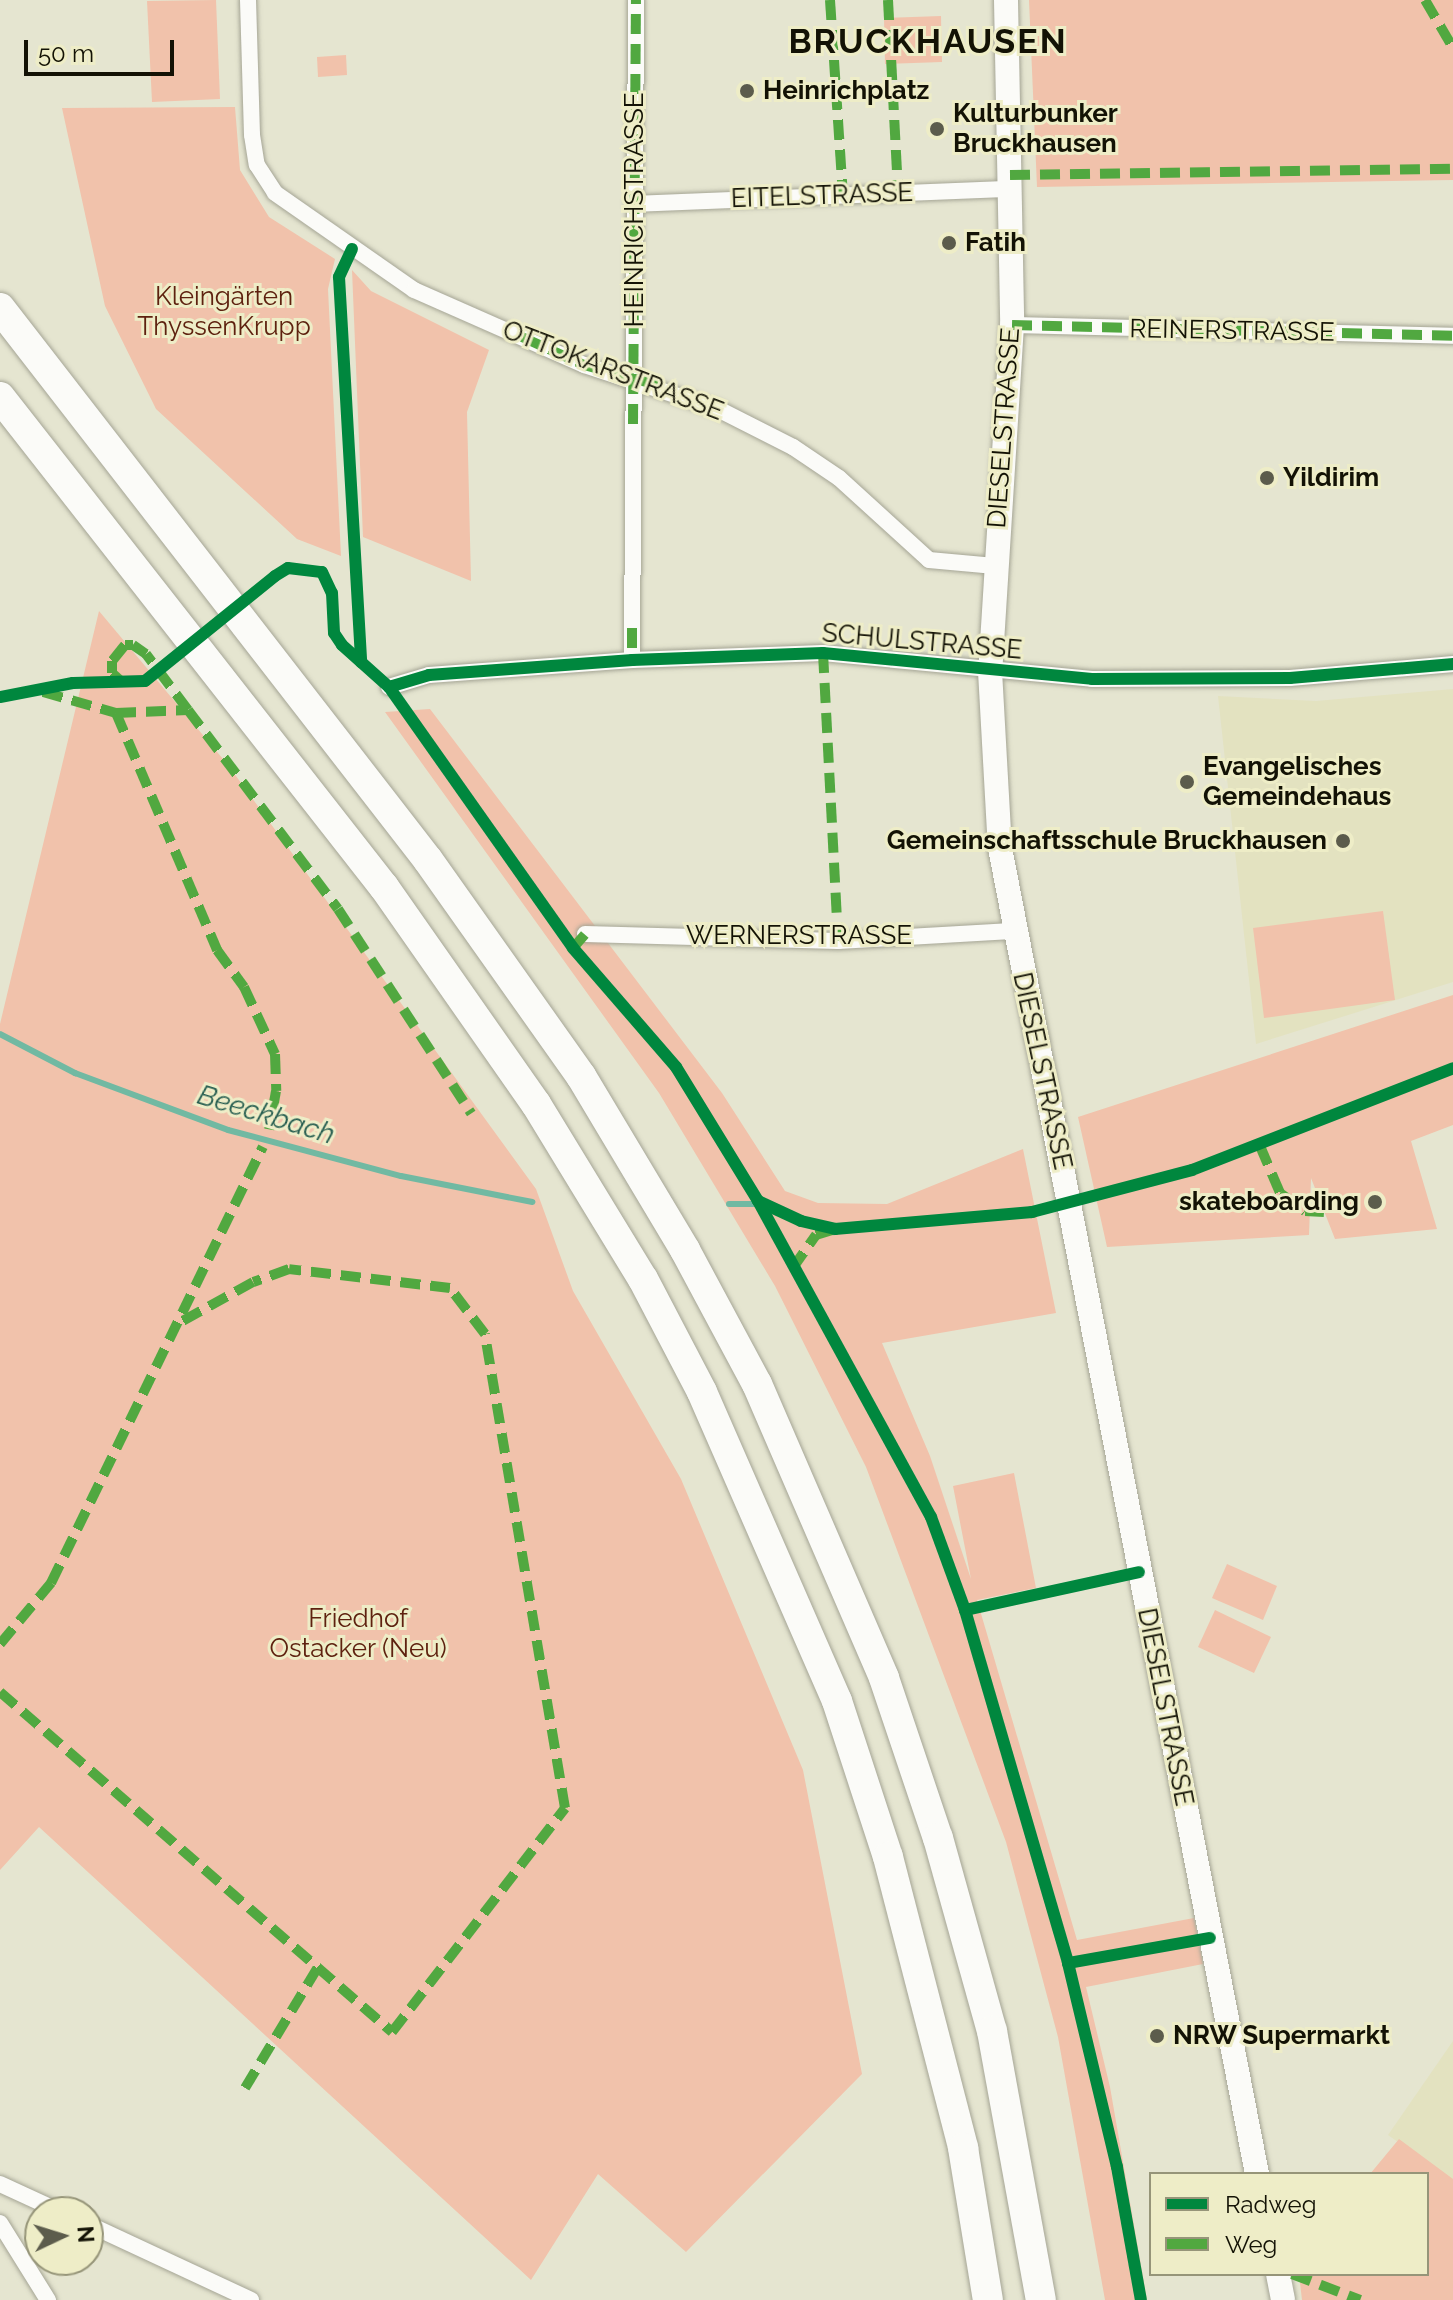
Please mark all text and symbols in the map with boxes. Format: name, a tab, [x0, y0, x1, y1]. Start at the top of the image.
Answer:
district label: BRUCKHAUSEN	[788, 22, 1068, 62]
scale bar	[28, 24, 178, 74]
text: 50 m	[38, 39, 94, 68]
place label: Heinrichplatz	[763, 75, 929, 107]
marker: Heinrichplatz	[738, 82, 756, 100]
street label: HEINRICHSTRASSE	[619, 92, 651, 328]
place label: Kulturbunker Bruckhausen	[953, 98, 1118, 160]
marker: Kulturbunker Bruckhausen	[928, 120, 946, 138]
street label: EITELSTRASSE	[730, 177, 914, 215]
place label: Fatih	[965, 227, 1026, 259]
marker: Fatih	[940, 234, 958, 252]
park label: Kleingärten ThyssenKrupp	[137, 281, 311, 342]
street label: REINERSTRASSE	[1129, 314, 1335, 348]
street label: OTTOKARSTRASSE	[498, 315, 728, 427]
street label: DIESELSTRASSE	[981, 327, 1027, 529]
place label: Yildirim	[1283, 462, 1379, 494]
marker: Yildirim	[1258, 469, 1276, 487]
street label: SCHULSTRASSE	[821, 618, 1023, 666]
place label: Evangelisches Gemeindehaus	[1203, 751, 1391, 812]
marker: Evangelisches Gemeindehaus	[1178, 773, 1196, 791]
place label: Gemeinschaftsschule Bruckhausen	[887, 825, 1327, 857]
marker: Gemeinschaftsschule Bruckhausen	[1334, 832, 1352, 850]
street label: WERNERSTRASSE	[686, 920, 912, 952]
street label: DIESELSTRASSE	[1006, 970, 1078, 1172]
water label: Beeckbach	[194, 1078, 338, 1152]
place label: skateboarding	[1179, 1186, 1359, 1218]
marker: skateboarding	[1366, 1193, 1384, 1211]
park label: Friedhof Ostacker (Neu)	[269, 1603, 447, 1664]
street label: DIESELSTRASSE	[1131, 1605, 1199, 1809]
place label: NRW Supermarkt	[1173, 2020, 1391, 2052]
marker: NRW Supermarkt	[1148, 2027, 1166, 2045]
legend	[1149, 2172, 1429, 2276]
text: Radweg	[1225, 2190, 1317, 2219]
north arrow	[24, 2196, 104, 2276]
text: N	[72, 2225, 100, 2244]
text: Weg	[1225, 2230, 1277, 2259]

